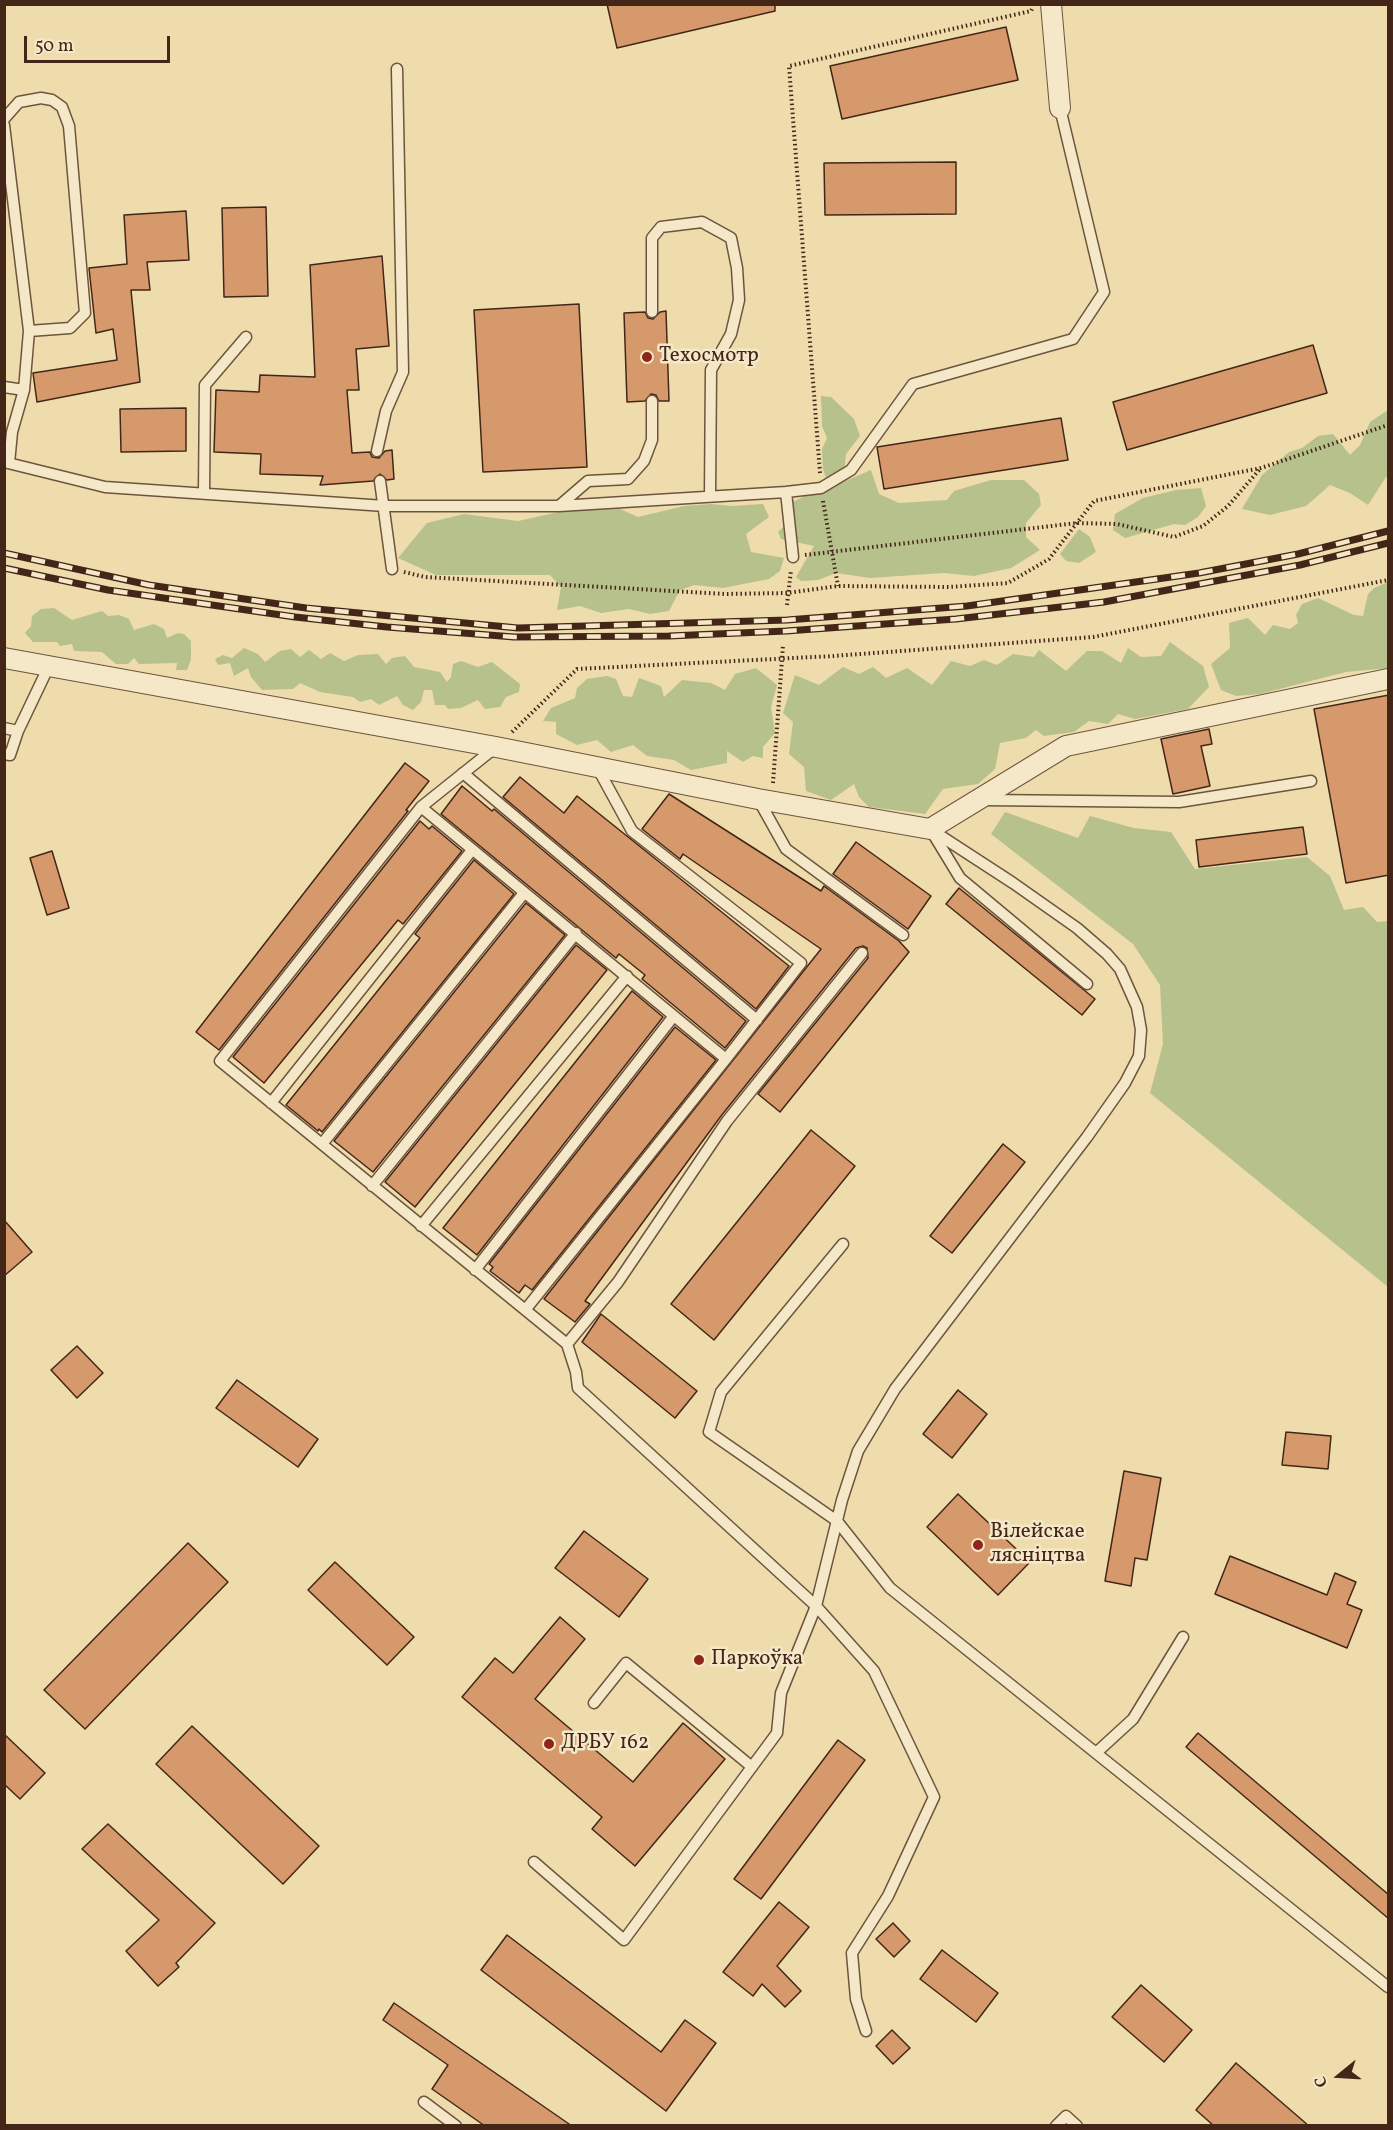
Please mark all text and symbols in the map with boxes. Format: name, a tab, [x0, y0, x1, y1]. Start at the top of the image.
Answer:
scale bar	[27, 24, 172, 62]
text: 50 m	[35, 34, 74, 59]
place label: Техосмотр	[659, 344, 759, 370]
marker: Техосмотр	[640, 350, 654, 364]
place label: Вілейскае лясніцтва	[990, 1520, 1085, 1570]
marker: Вілейскае лясніцтва	[971, 1538, 985, 1552]
place label: Паркоўка	[711, 1647, 803, 1673]
marker: Паркоўка	[692, 1653, 706, 1667]
place label: ДРБУ 162	[561, 1731, 649, 1757]
marker: ДРБУ 162	[542, 1737, 556, 1751]
north arrow	[1309, 2046, 1369, 2106]
text: С	[1310, 2073, 1334, 2090]

